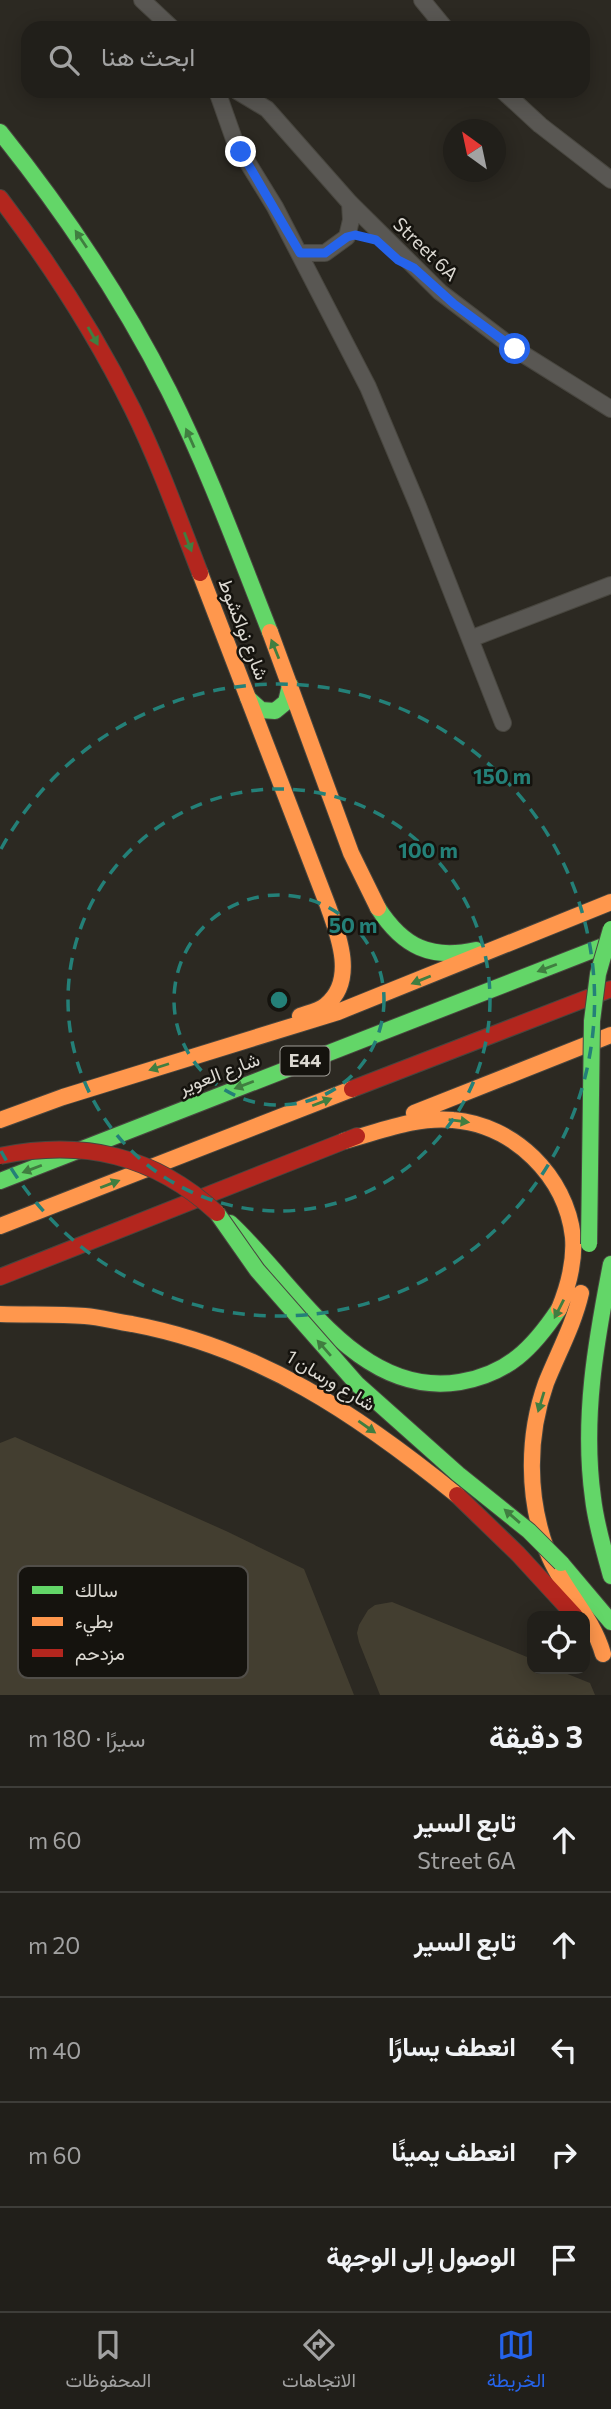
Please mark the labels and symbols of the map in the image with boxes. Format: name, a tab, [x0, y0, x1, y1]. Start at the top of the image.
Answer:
north arrow	[443, 119, 506, 182]
route end	[225, 136, 256, 167]
street label: Street 6A	[389, 212, 464, 285]
one-way arrow	[74, 229, 87, 248]
one-way arrow	[87, 326, 99, 345]
route start	[499, 333, 530, 364]
one-way arrow	[184, 428, 196, 448]
one-way arrow	[183, 531, 194, 552]
street label: شارع نواكشوط	[213, 575, 274, 684]
one-way arrow	[270, 638, 281, 659]
text: 150 m	[473, 763, 531, 788]
text: 100 m	[398, 837, 458, 862]
text: 50 m	[329, 912, 377, 937]
one-way arrow	[537, 962, 558, 973]
one-way arrow	[411, 974, 432, 985]
centre of rings	[267, 988, 291, 1012]
road number: E44	[280, 1046, 330, 1076]
street label: شارع العوير	[174, 1047, 263, 1101]
one-way arrow	[148, 1062, 169, 1072]
one-way arrow	[233, 1080, 254, 1091]
one-way arrow	[311, 1096, 332, 1107]
one-way arrow	[448, 1116, 470, 1127]
one-way arrow	[22, 1163, 43, 1174]
one-way arrow	[99, 1179, 120, 1190]
one-way arrow	[553, 1300, 565, 1320]
one-way arrow	[317, 1340, 332, 1357]
street label: شارع ورسان 1	[281, 1344, 380, 1417]
one-way arrow	[535, 1392, 545, 1413]
one-way arrow	[358, 1419, 376, 1433]
one-way arrow	[503, 1508, 521, 1524]
legend	[18, 1566, 248, 1678]
text: سالك	[75, 1578, 118, 1601]
text: بطيء	[75, 1609, 113, 1637]
text: مزدحم	[75, 1641, 125, 1666]

